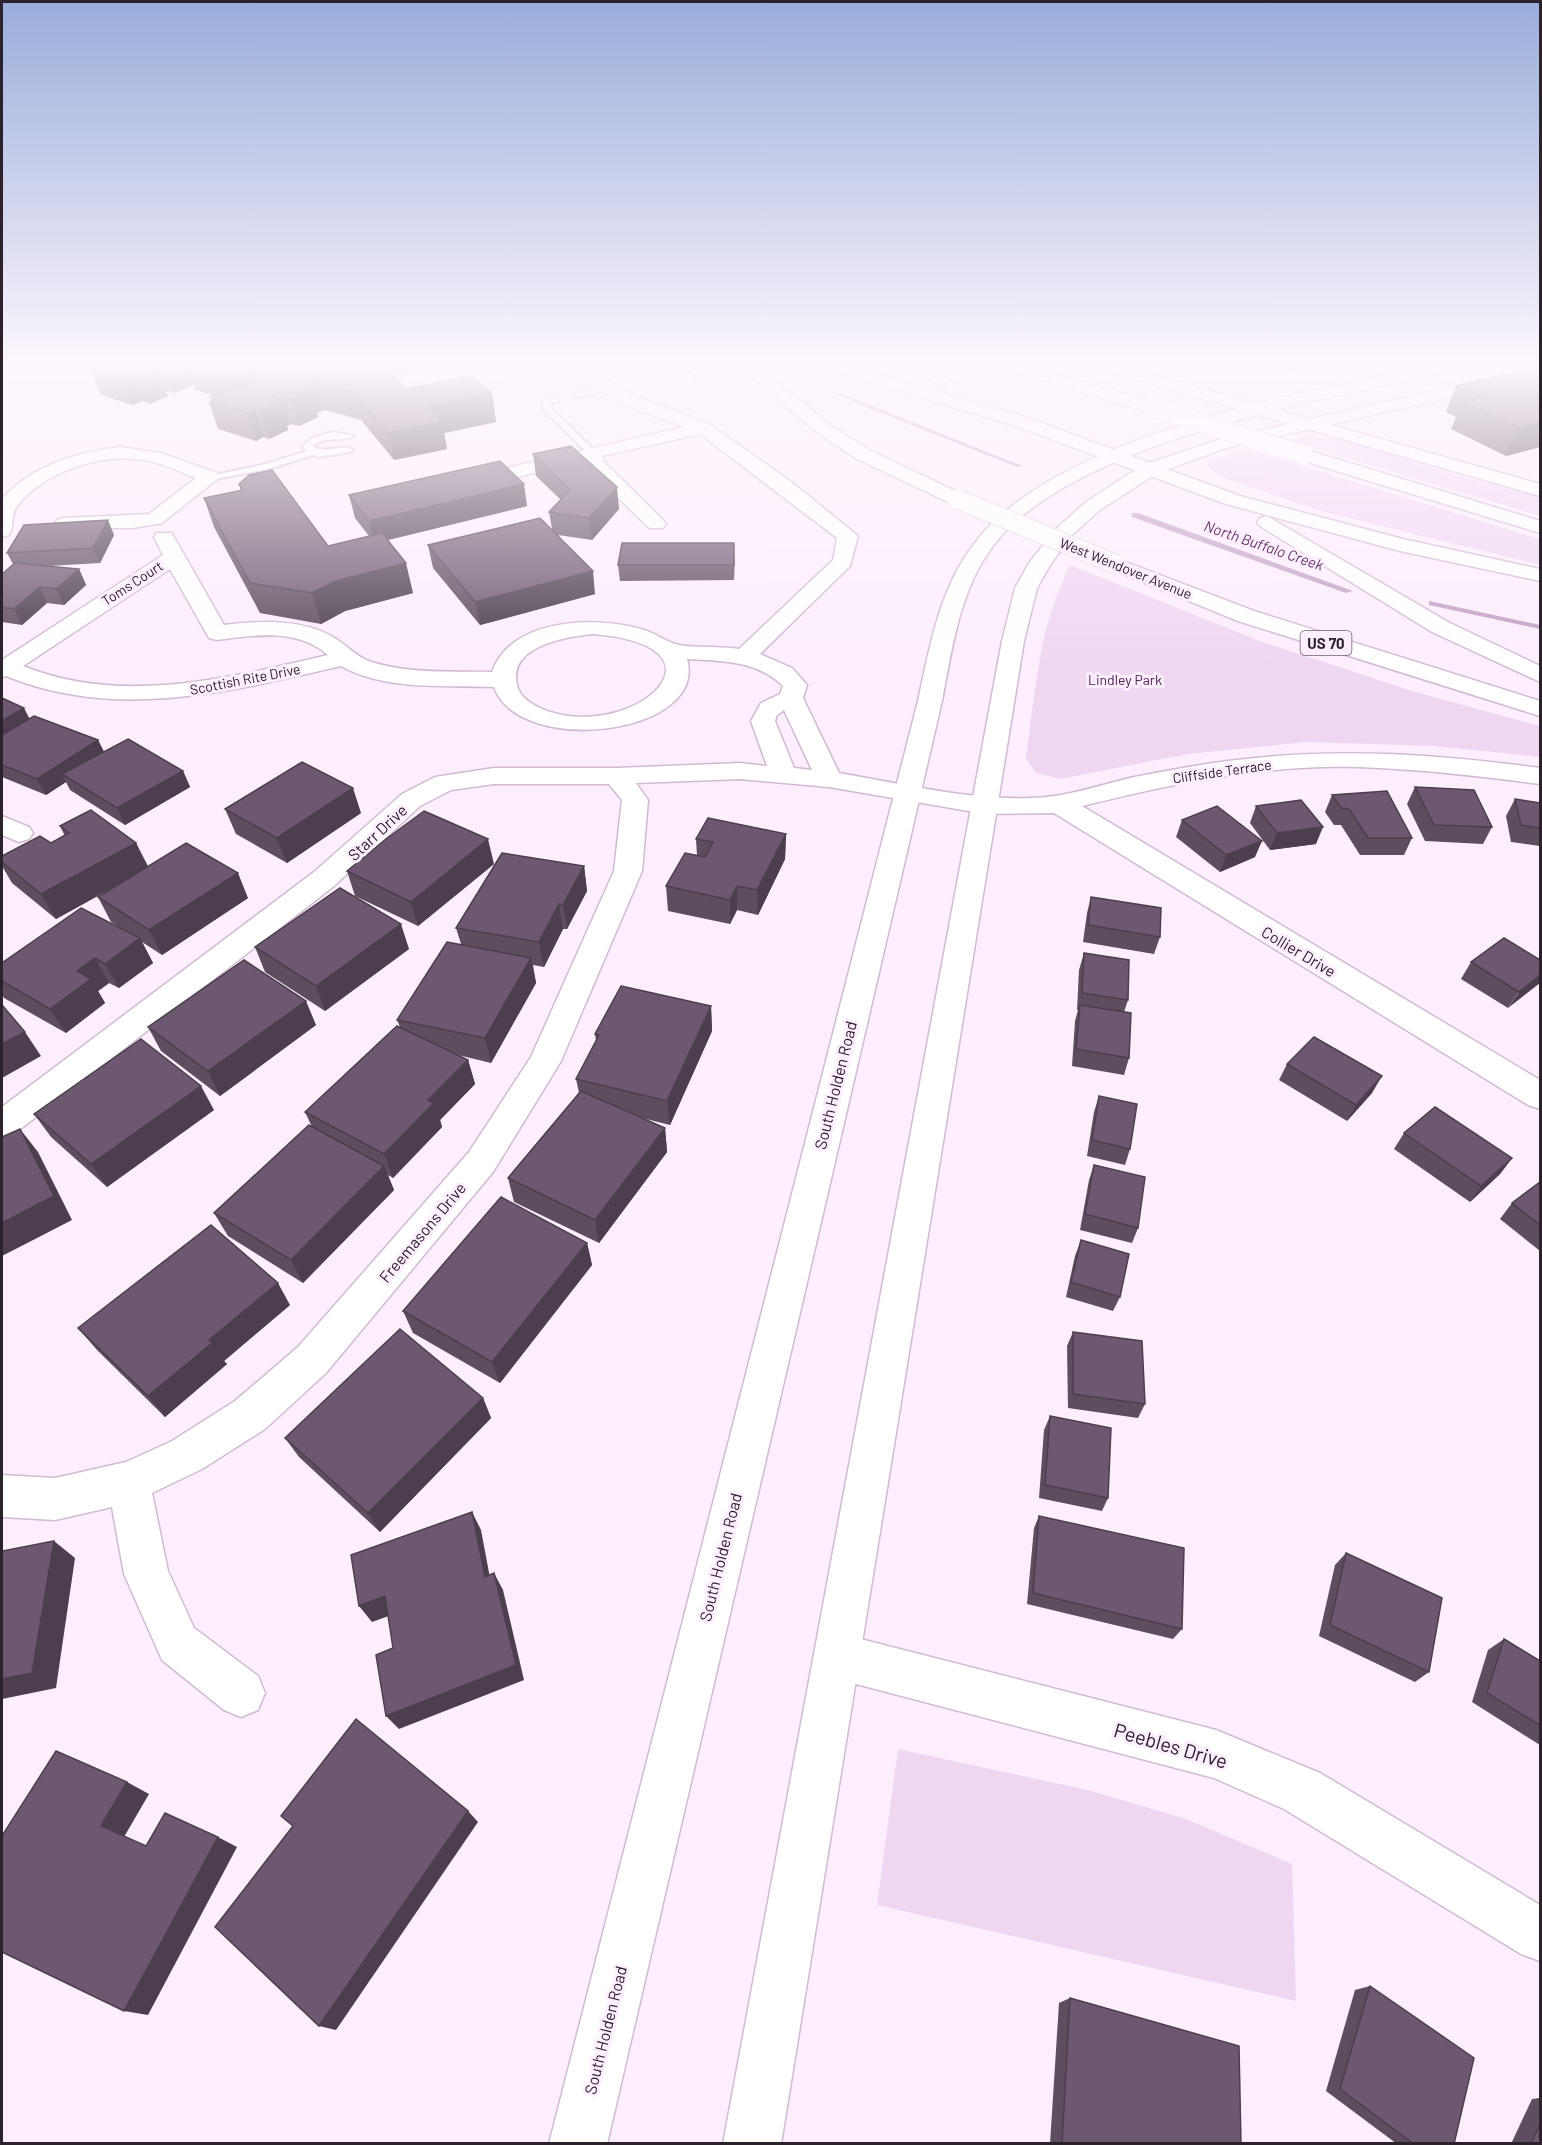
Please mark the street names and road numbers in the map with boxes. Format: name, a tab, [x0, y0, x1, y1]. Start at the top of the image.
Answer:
street label: West Wendover Avenue	[1057, 534, 1195, 602]
street label: Toms Court	[98, 557, 166, 609]
road number: US 70	[1300, 631, 1352, 655]
street label: Scottish Rite Drive	[188, 660, 302, 698]
street label: Cliffside Terrace	[1171, 756, 1273, 786]
street label: Starr Drive	[344, 800, 410, 864]
street label: Collier Drive	[1259, 921, 1339, 981]
street label: South Holden Road	[810, 1019, 860, 1151]
street label: Freemasons Drive	[375, 1178, 469, 1286]
street label: South Holden Road	[695, 1491, 745, 1623]
street label: Peebles Drive	[1111, 1717, 1231, 1773]
street label: South Holden Road	[580, 1964, 630, 2096]

